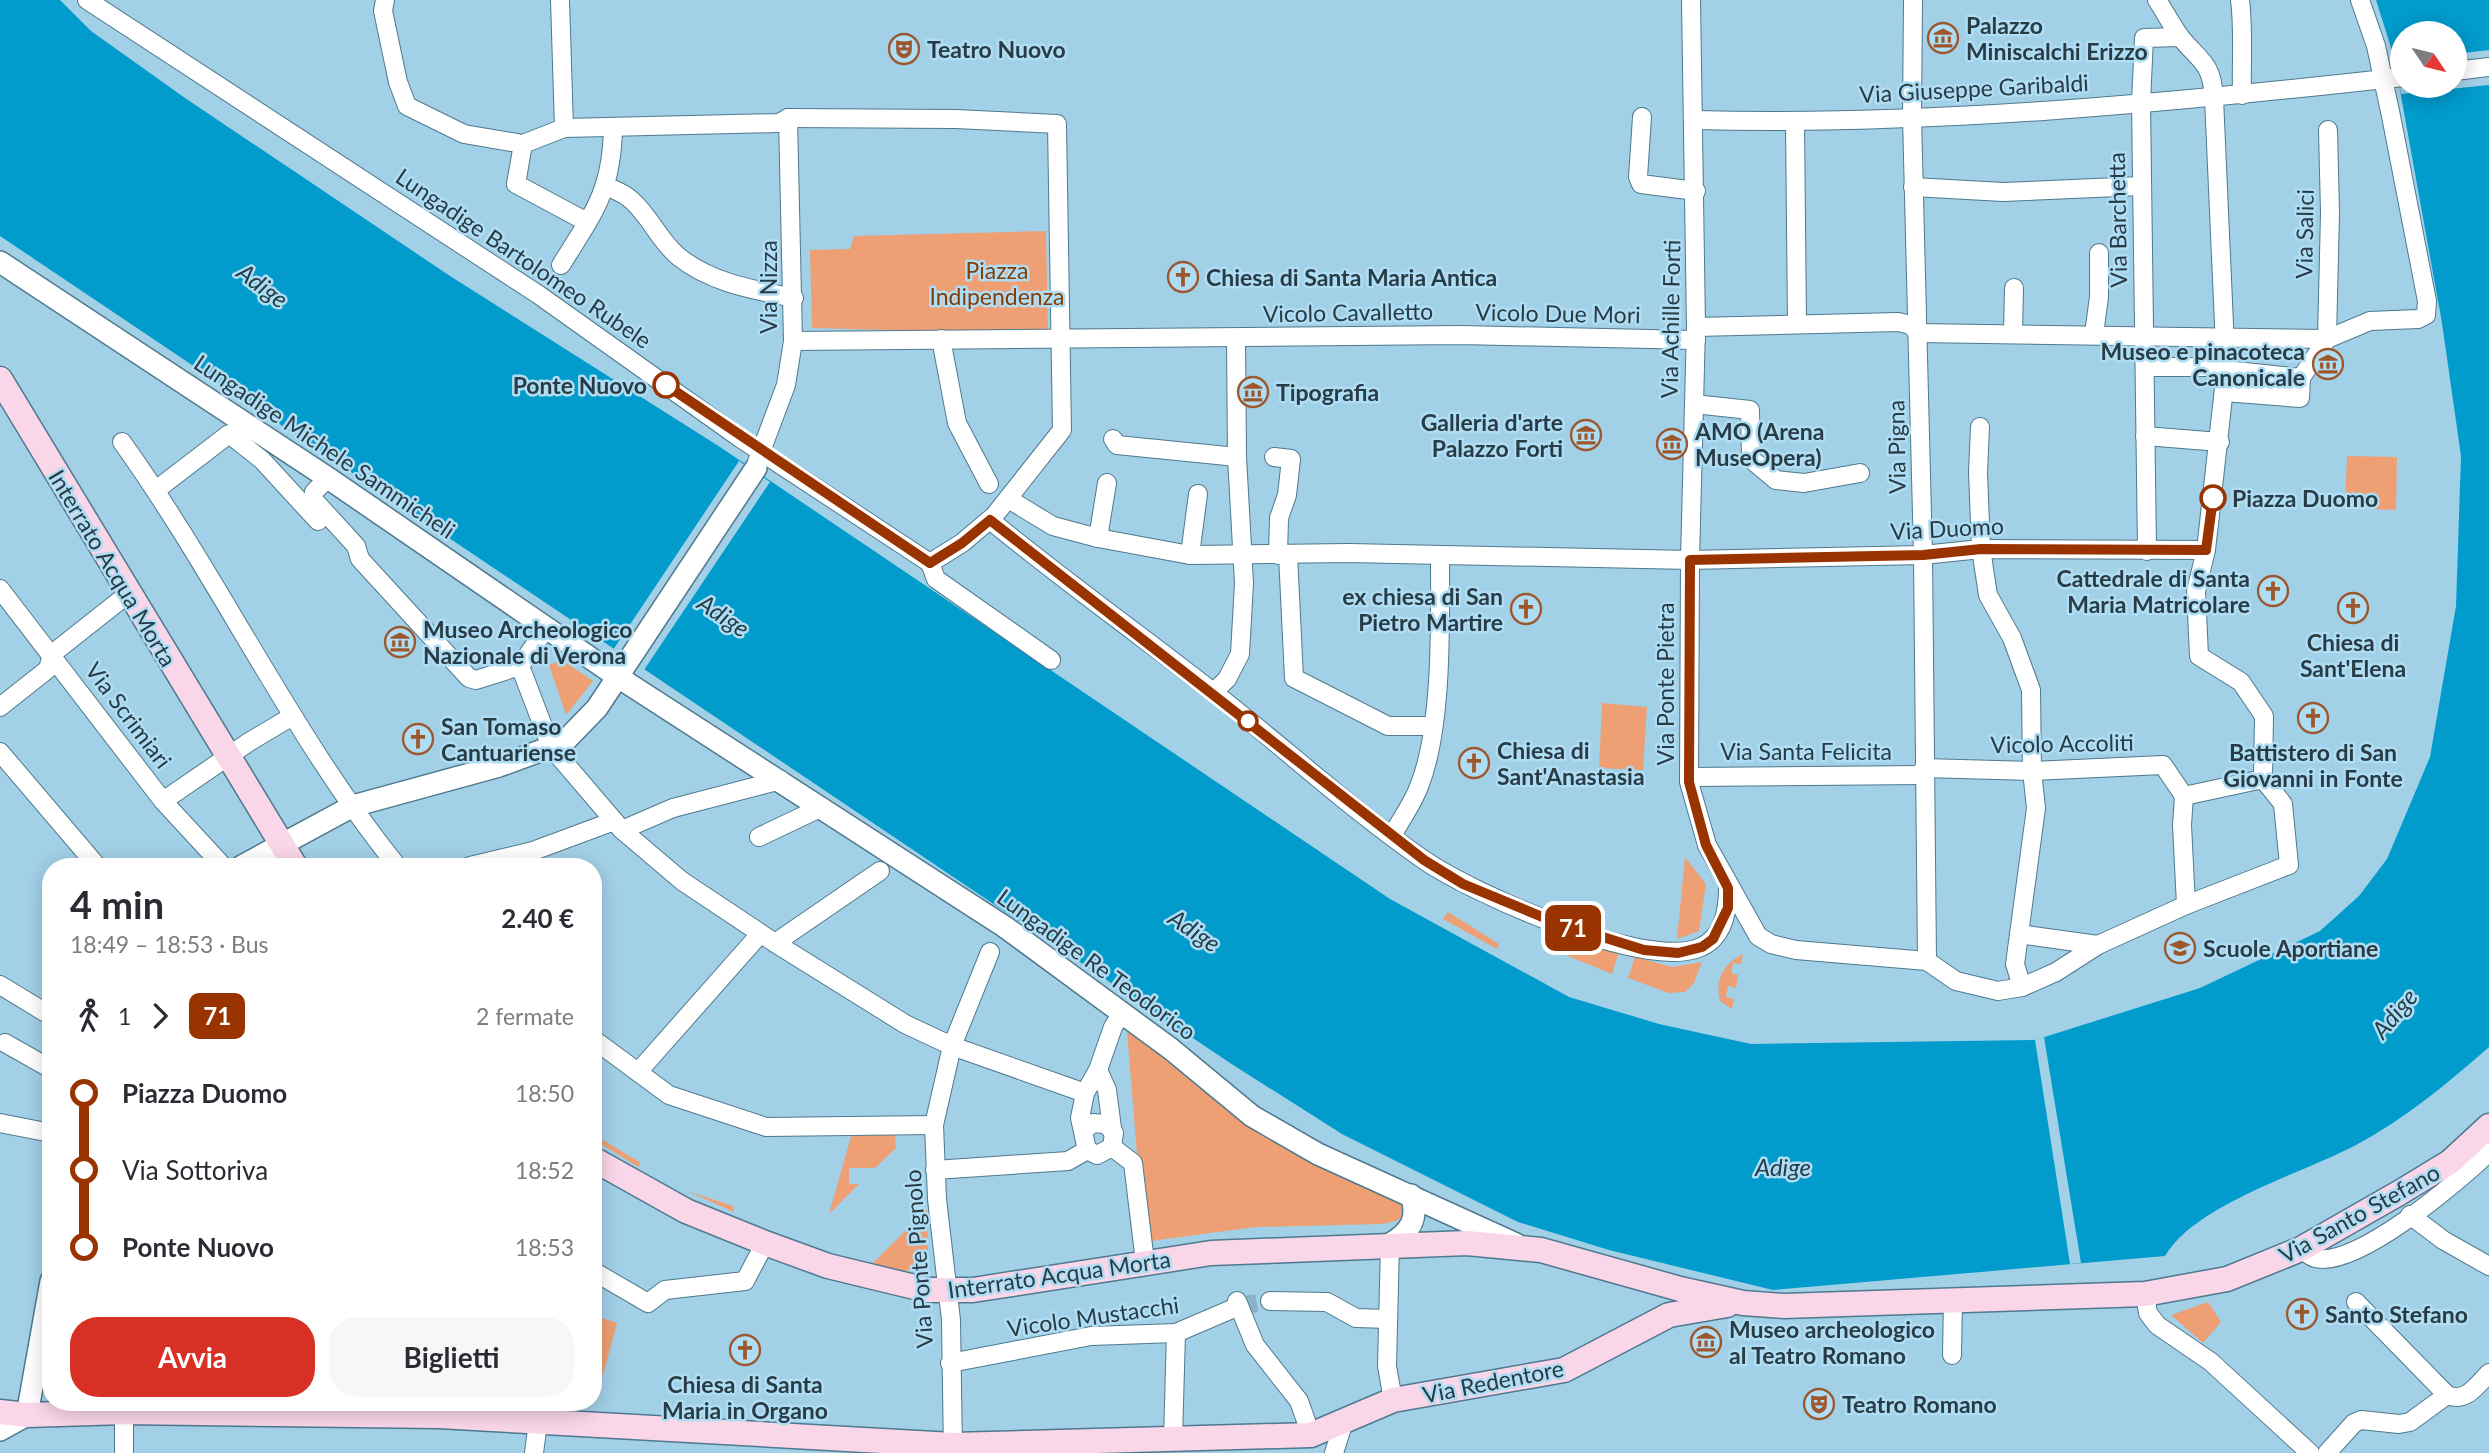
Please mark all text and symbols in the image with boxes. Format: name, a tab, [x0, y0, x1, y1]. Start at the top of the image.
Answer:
place label: Palazzo Miniscalchi Erizzo	[1966, 11, 2148, 65]
museum icon: Palazzo Miniscalchi Erizzo	[1926, 21, 1960, 55]
north arrow	[2390, 21, 2468, 98]
map controls	[2390, 21, 2467, 98]
theatre icon: Teatro Nuovo	[887, 32, 921, 66]
place label: Teatro Nuovo	[927, 35, 1066, 63]
street label: Via Giuseppe Garibaldi	[1859, 68, 2089, 108]
street label: Via Barchetta	[2102, 152, 2132, 288]
street label: Lungadige Bartolomeo Rubele	[391, 162, 657, 354]
street label: Via Salici	[2289, 189, 2319, 279]
street label: Via Achille Forti	[1655, 239, 1685, 399]
street label: Via Nizza	[754, 240, 782, 334]
water label: Adige	[231, 256, 294, 313]
park label: Piazza Indipendenza	[929, 256, 1065, 310]
church icon: Chiesa di Santa Maria Antica	[1166, 260, 1200, 294]
place label: Chiesa di Santa Maria Antica	[1206, 263, 1497, 291]
street label: Vicolo Cavalletto	[1263, 297, 1433, 327]
street label: Vicolo Due Mori	[1475, 298, 1641, 328]
place label: Museo e pinacoteca Canonicale	[2101, 337, 2305, 391]
museum icon: Museo e pinacoteca Canonicale	[2311, 347, 2345, 381]
street label: Lungadige Michele Sammicheli	[189, 348, 461, 544]
place label: Ponte Nuovo	[513, 371, 647, 399]
marker: Ponte Nuovo	[653, 372, 679, 398]
museum icon: Tipografia	[1236, 375, 1270, 409]
place label: Tipografia	[1276, 378, 1379, 406]
street label: Via Pigna	[1881, 400, 1911, 494]
place label: Galleria d'arte Palazzo Forti	[1421, 408, 1563, 462]
place label: AMO (Arena MuseOpera)	[1694, 417, 1824, 471]
museum icon: Galleria d'arte Palazzo Forti	[1569, 418, 1603, 452]
museum icon: AMO (Arena MuseOpera)	[1655, 427, 1689, 461]
street label: Interrato Acqua Morta	[43, 465, 183, 671]
place label: Piazza Duomo	[2232, 484, 2378, 512]
marker: Piazza Duomo	[2200, 485, 2226, 511]
street label: Via Duomo	[1890, 511, 2004, 545]
place label: Cattedrale di Santa Maria Matricolare	[2057, 564, 2250, 618]
church icon: Cattedrale di Santa Maria Matricolare	[2256, 574, 2290, 608]
place label: ex chiesa di San Pietro Martire	[1342, 582, 1503, 636]
water label: Adige	[692, 587, 755, 643]
church icon: Chiesa di Sant'Elena	[2336, 591, 2370, 625]
church icon: ex chiesa di San Pietro Martire	[1509, 592, 1543, 626]
street label: Via Ponte Pietra	[1651, 603, 1679, 765]
place label: Museo Archeologico Nazionale di Verona	[423, 615, 633, 669]
museum icon: Museo Archeologico Nazionale di Verona	[383, 625, 417, 659]
place label: Chiesa di Sant'Elena	[2300, 628, 2406, 682]
street label: Via Scrimiari	[80, 656, 178, 774]
church icon: Battistero di San Giovanni in Fonte	[2296, 701, 2330, 735]
unlabelled marker	[1238, 711, 1258, 731]
place label: San Tomaso Cantuariense	[441, 712, 576, 766]
church icon: San Tomaso Cantuariense	[401, 722, 435, 756]
street label: Vicolo Accoliti	[1990, 728, 2134, 758]
place label: Chiesa di Sant'Anastasia	[1497, 736, 1645, 790]
street label: Via Santa Felicita	[1720, 737, 1892, 765]
place label: Battistero di San Giovanni in Fonte	[2223, 738, 2403, 792]
church icon: Chiesa di Sant'Anastasia	[1457, 746, 1491, 780]
text: 4 min	[70, 881, 164, 927]
street label: Lungadige Re Teodorico	[992, 882, 1202, 1046]
text: 2.40 €	[501, 902, 574, 934]
water label: Adige	[1163, 902, 1226, 958]
line badge: 71	[1542, 905, 1604, 951]
text: 71	[1559, 913, 1587, 942]
text: 18:49 – 18:53 · Bus	[70, 930, 269, 958]
school or university icon: Scuole Aportiane	[2163, 931, 2197, 965]
place label: Scuole Aportiane	[2203, 934, 2378, 962]
water label: Adige	[2364, 982, 2423, 1045]
icon: walk	[70, 997, 108, 1035]
icon: forward	[141, 997, 179, 1035]
text: 71	[203, 1001, 231, 1030]
text: 1	[118, 1002, 131, 1030]
text: 2 fermate	[476, 1002, 574, 1030]
text: Piazza Duomo	[122, 1077, 287, 1109]
text: 18:50	[515, 1079, 574, 1107]
water label: Adige	[1754, 1152, 1811, 1181]
text: Via Sottoriva	[122, 1154, 268, 1186]
text: 18:52	[515, 1156, 574, 1184]
street label: Via Santo Stefano	[2274, 1157, 2444, 1269]
street label: Via Ponte Pignolo	[898, 1169, 938, 1349]
text: Ponte Nuovo	[122, 1231, 274, 1263]
text: 18:53	[515, 1233, 574, 1261]
street label: Interrato Acqua Morta	[946, 1245, 1172, 1303]
street label: Vicolo Mustacchi	[1005, 1290, 1181, 1342]
church icon: Santo Stefano	[2285, 1297, 2319, 1331]
place label: Santo Stefano	[2325, 1300, 2468, 1328]
place label: Museo archeologico al Teatro Romano	[1729, 1315, 1935, 1369]
button: Avvia	[70, 1317, 315, 1397]
button: Biglietti	[329, 1317, 574, 1397]
museum icon: Museo archeologico al Teatro Romano	[1689, 1325, 1723, 1359]
church icon: Chiesa di Santa Maria in Organo	[728, 1333, 762, 1367]
street label: Via Redentore	[1420, 1354, 1566, 1408]
place label: Chiesa di Santa Maria in Organo	[662, 1370, 828, 1424]
theatre icon: Teatro Romano	[1802, 1387, 1836, 1421]
place label: Teatro Romano	[1842, 1390, 1997, 1418]

